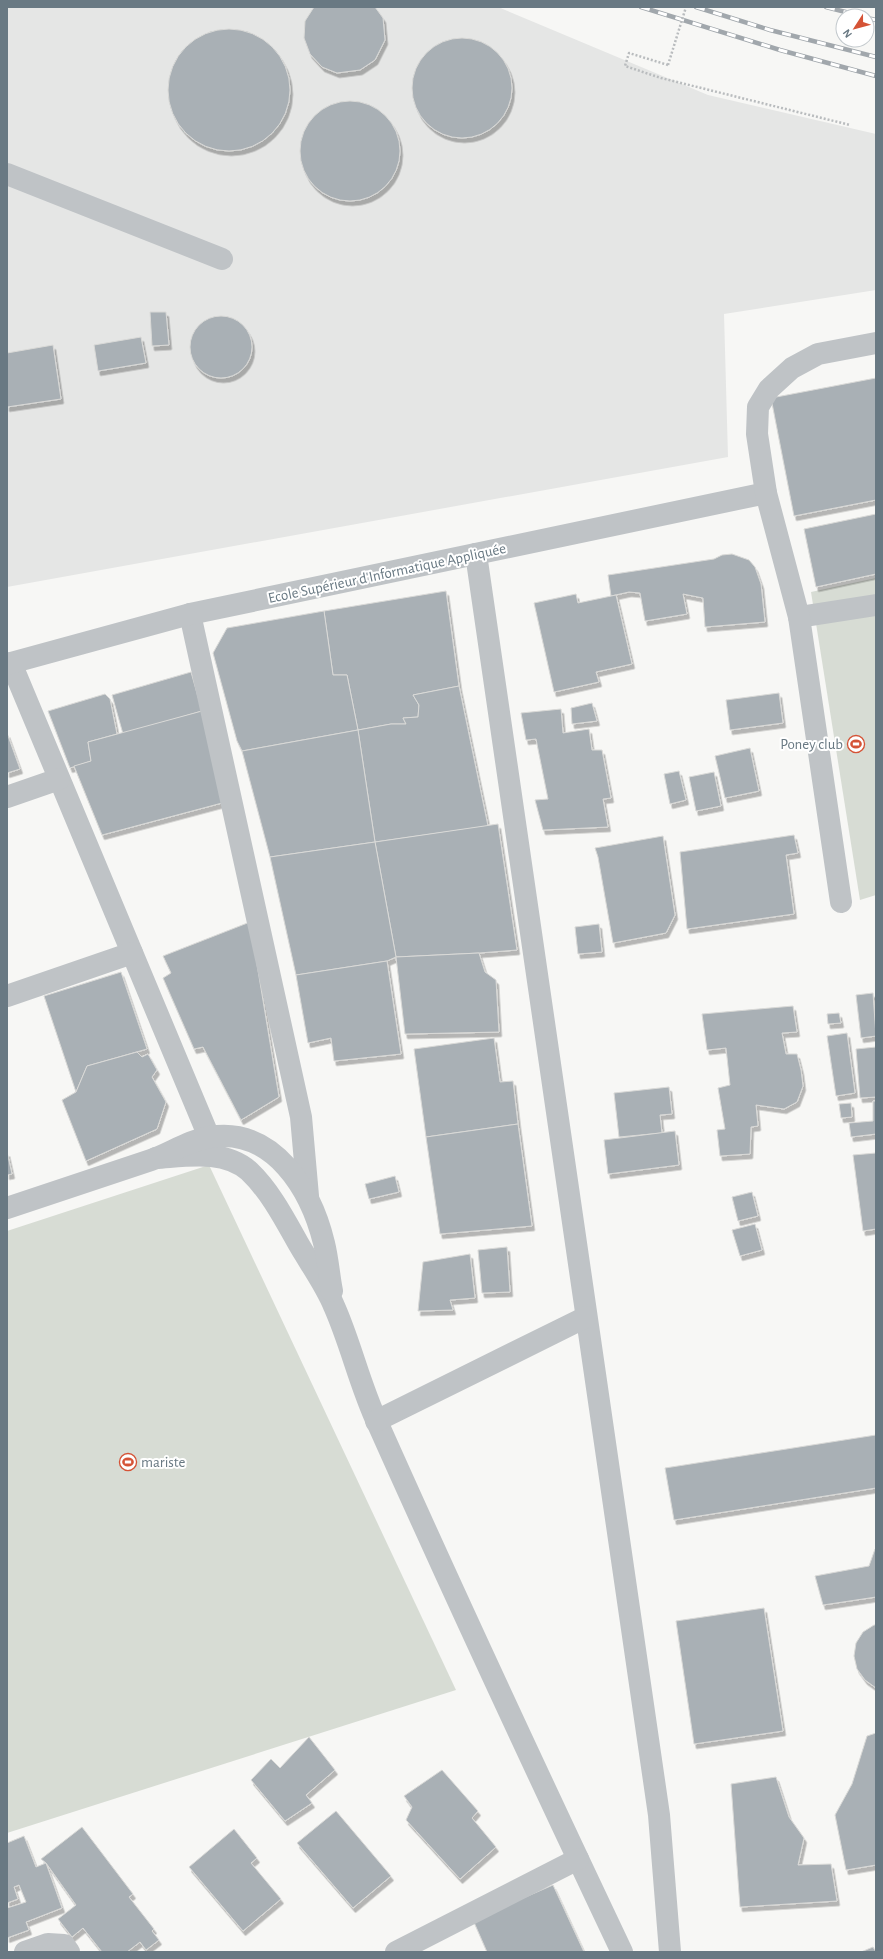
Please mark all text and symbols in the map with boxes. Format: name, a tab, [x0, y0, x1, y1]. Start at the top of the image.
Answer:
north arrow	[835, 8, 875, 48]
text: N	[841, 27, 854, 40]
street label: Ecole Supérieur d'Informatique Appliquée	[267, 541, 507, 606]
sports icon: Poney club	[846, 734, 866, 754]
place label: Poney club	[780, 737, 843, 752]
sports icon: mariste	[118, 1452, 138, 1472]
place label: mariste	[141, 1455, 185, 1470]

